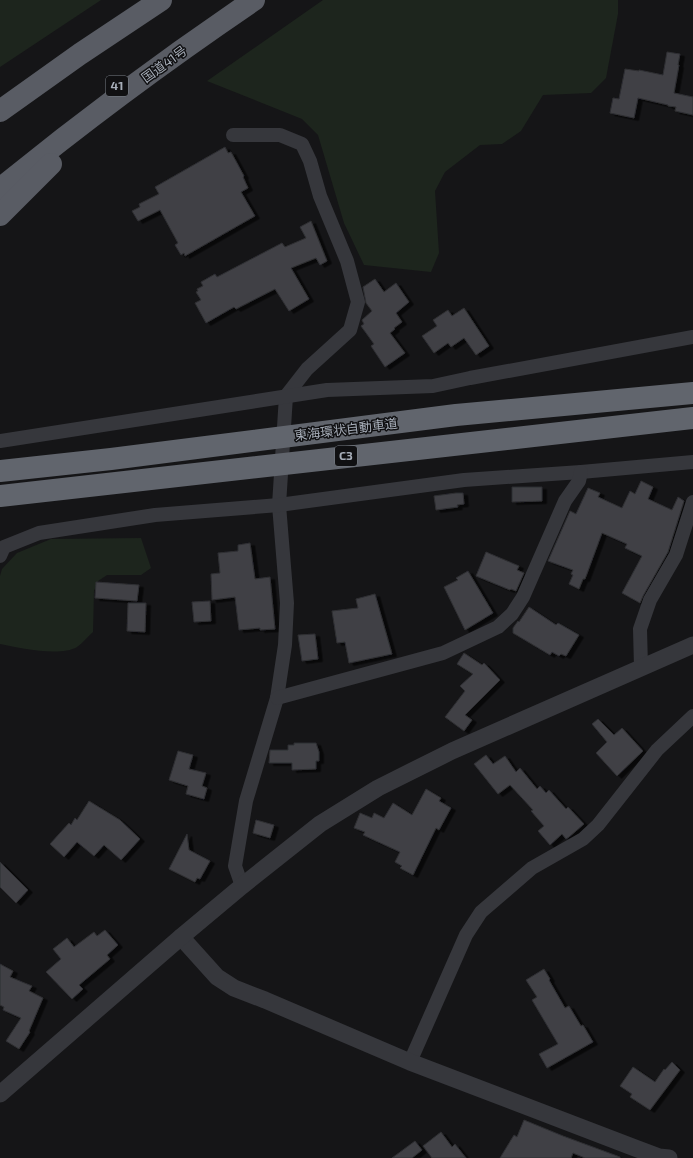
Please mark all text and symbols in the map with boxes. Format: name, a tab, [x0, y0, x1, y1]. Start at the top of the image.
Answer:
street label: 国道41号	[138, 42, 190, 86]
road number: 41	[106, 76, 128, 96]
street label: 東海環状自動車道	[293, 415, 399, 443]
road number: C3	[335, 446, 357, 466]

